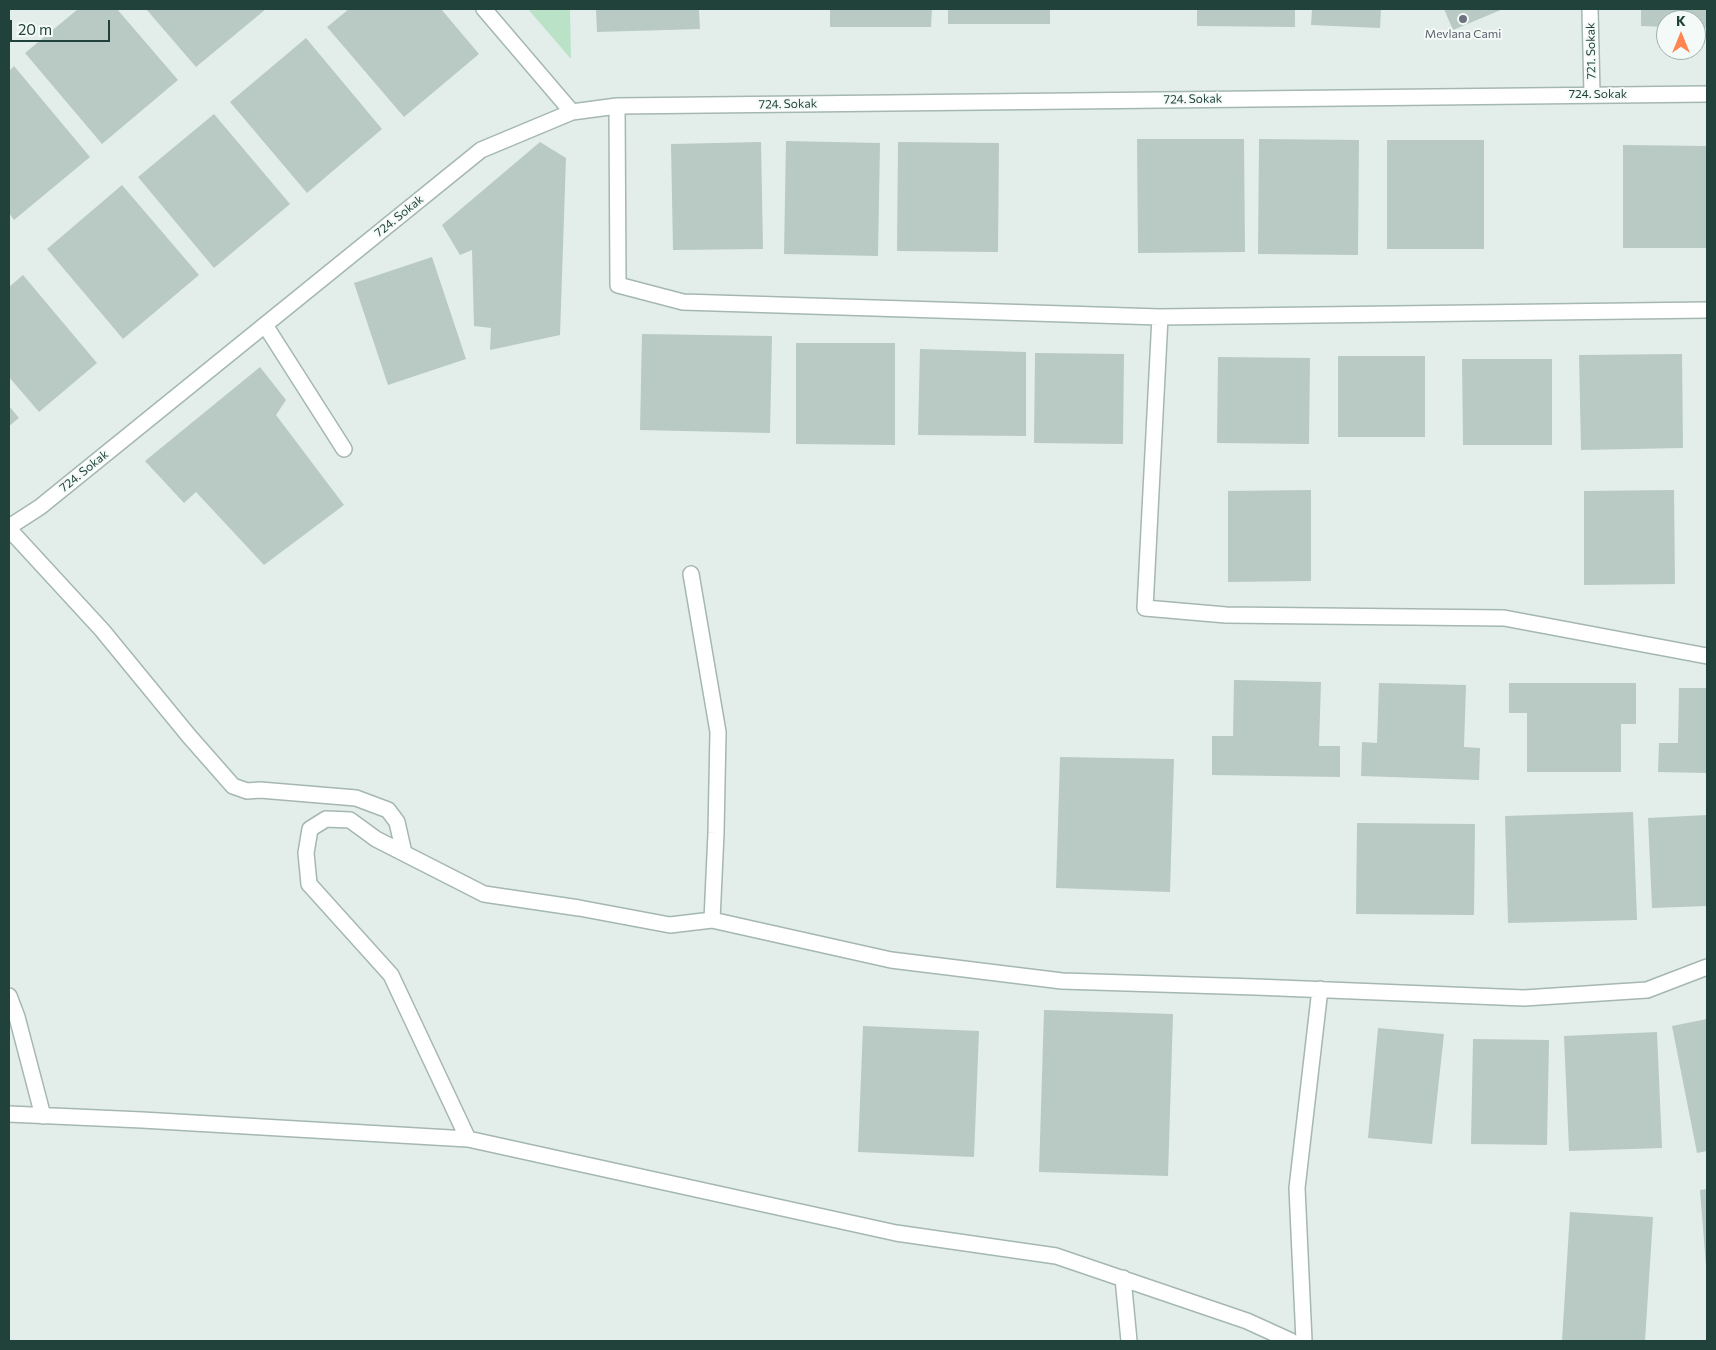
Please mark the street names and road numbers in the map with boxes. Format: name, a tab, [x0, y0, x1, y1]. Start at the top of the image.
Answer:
street label: 721. Sokak	[1583, 23, 1599, 79]
street label: 724. Sokak	[1569, 87, 1627, 101]
street label: 724. Sokak	[1164, 91, 1222, 107]
street label: 724. Sokak	[759, 96, 817, 112]
street label: 724. Sokak	[372, 192, 426, 240]
street label: 724. Sokak	[57, 447, 111, 495]

